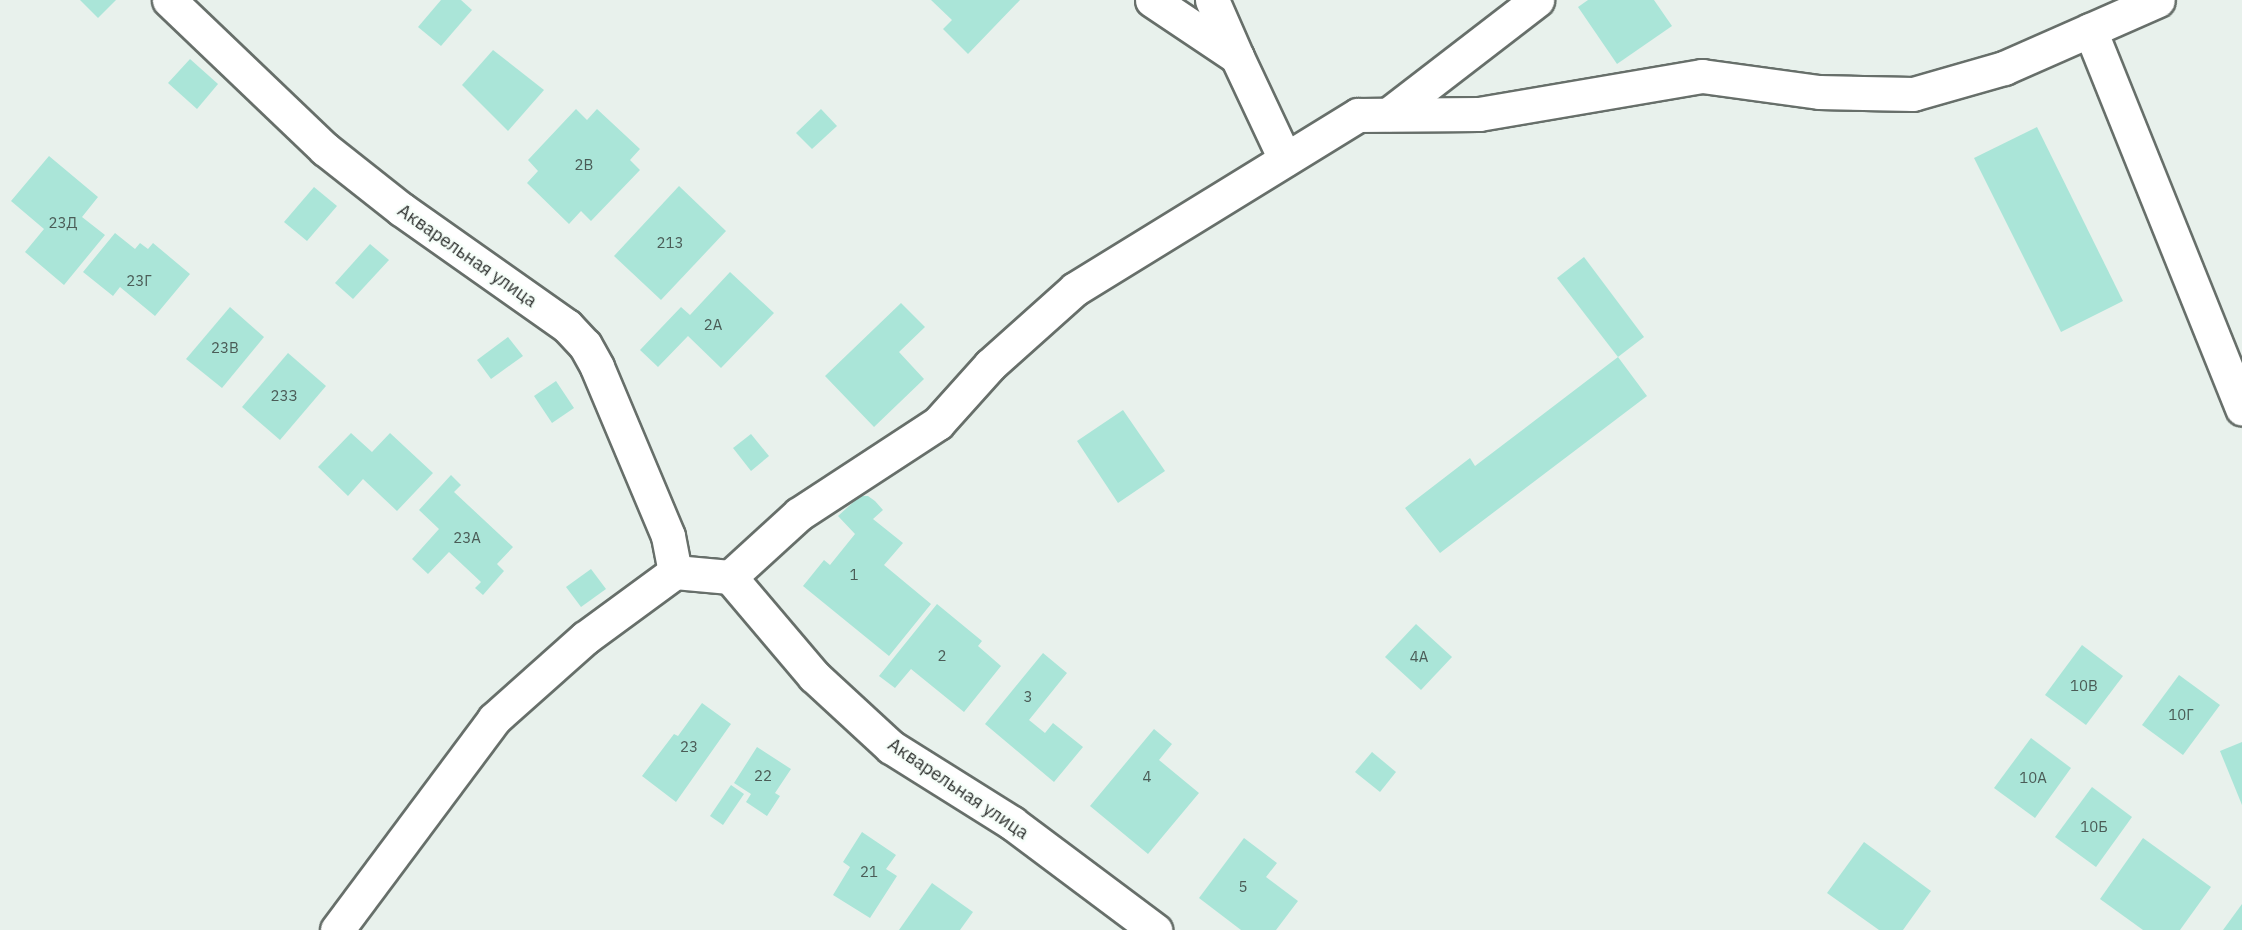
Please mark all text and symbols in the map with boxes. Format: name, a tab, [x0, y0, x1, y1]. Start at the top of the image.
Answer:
house number: 2В	[575, 156, 593, 174]
street label: Акварельная улица	[393, 200, 541, 312]
house number: 23Д	[49, 214, 77, 232]
house number: 213	[657, 234, 683, 252]
house number: 23Г	[126, 272, 152, 290]
house number: 2А	[704, 316, 722, 334]
house number: 23В	[211, 339, 239, 357]
house number: 23З	[271, 387, 297, 405]
house number: 23А	[453, 529, 481, 547]
house number: 1	[850, 566, 858, 584]
house number: 2	[938, 647, 946, 665]
house number: 4А	[1410, 648, 1428, 666]
house number: 10В	[2070, 677, 2098, 695]
house number: 3	[1024, 688, 1032, 706]
house number: 10Г	[2168, 706, 2194, 724]
street label: Акварельная улица	[884, 734, 1032, 844]
house number: 23	[680, 738, 698, 756]
house number: 22	[754, 767, 772, 785]
house number: 4	[1143, 768, 1151, 786]
house number: 10А	[2019, 769, 2047, 787]
house number: 10Б	[2080, 818, 2108, 836]
house number: 21	[860, 863, 878, 881]
house number: 5	[1239, 878, 1247, 896]

